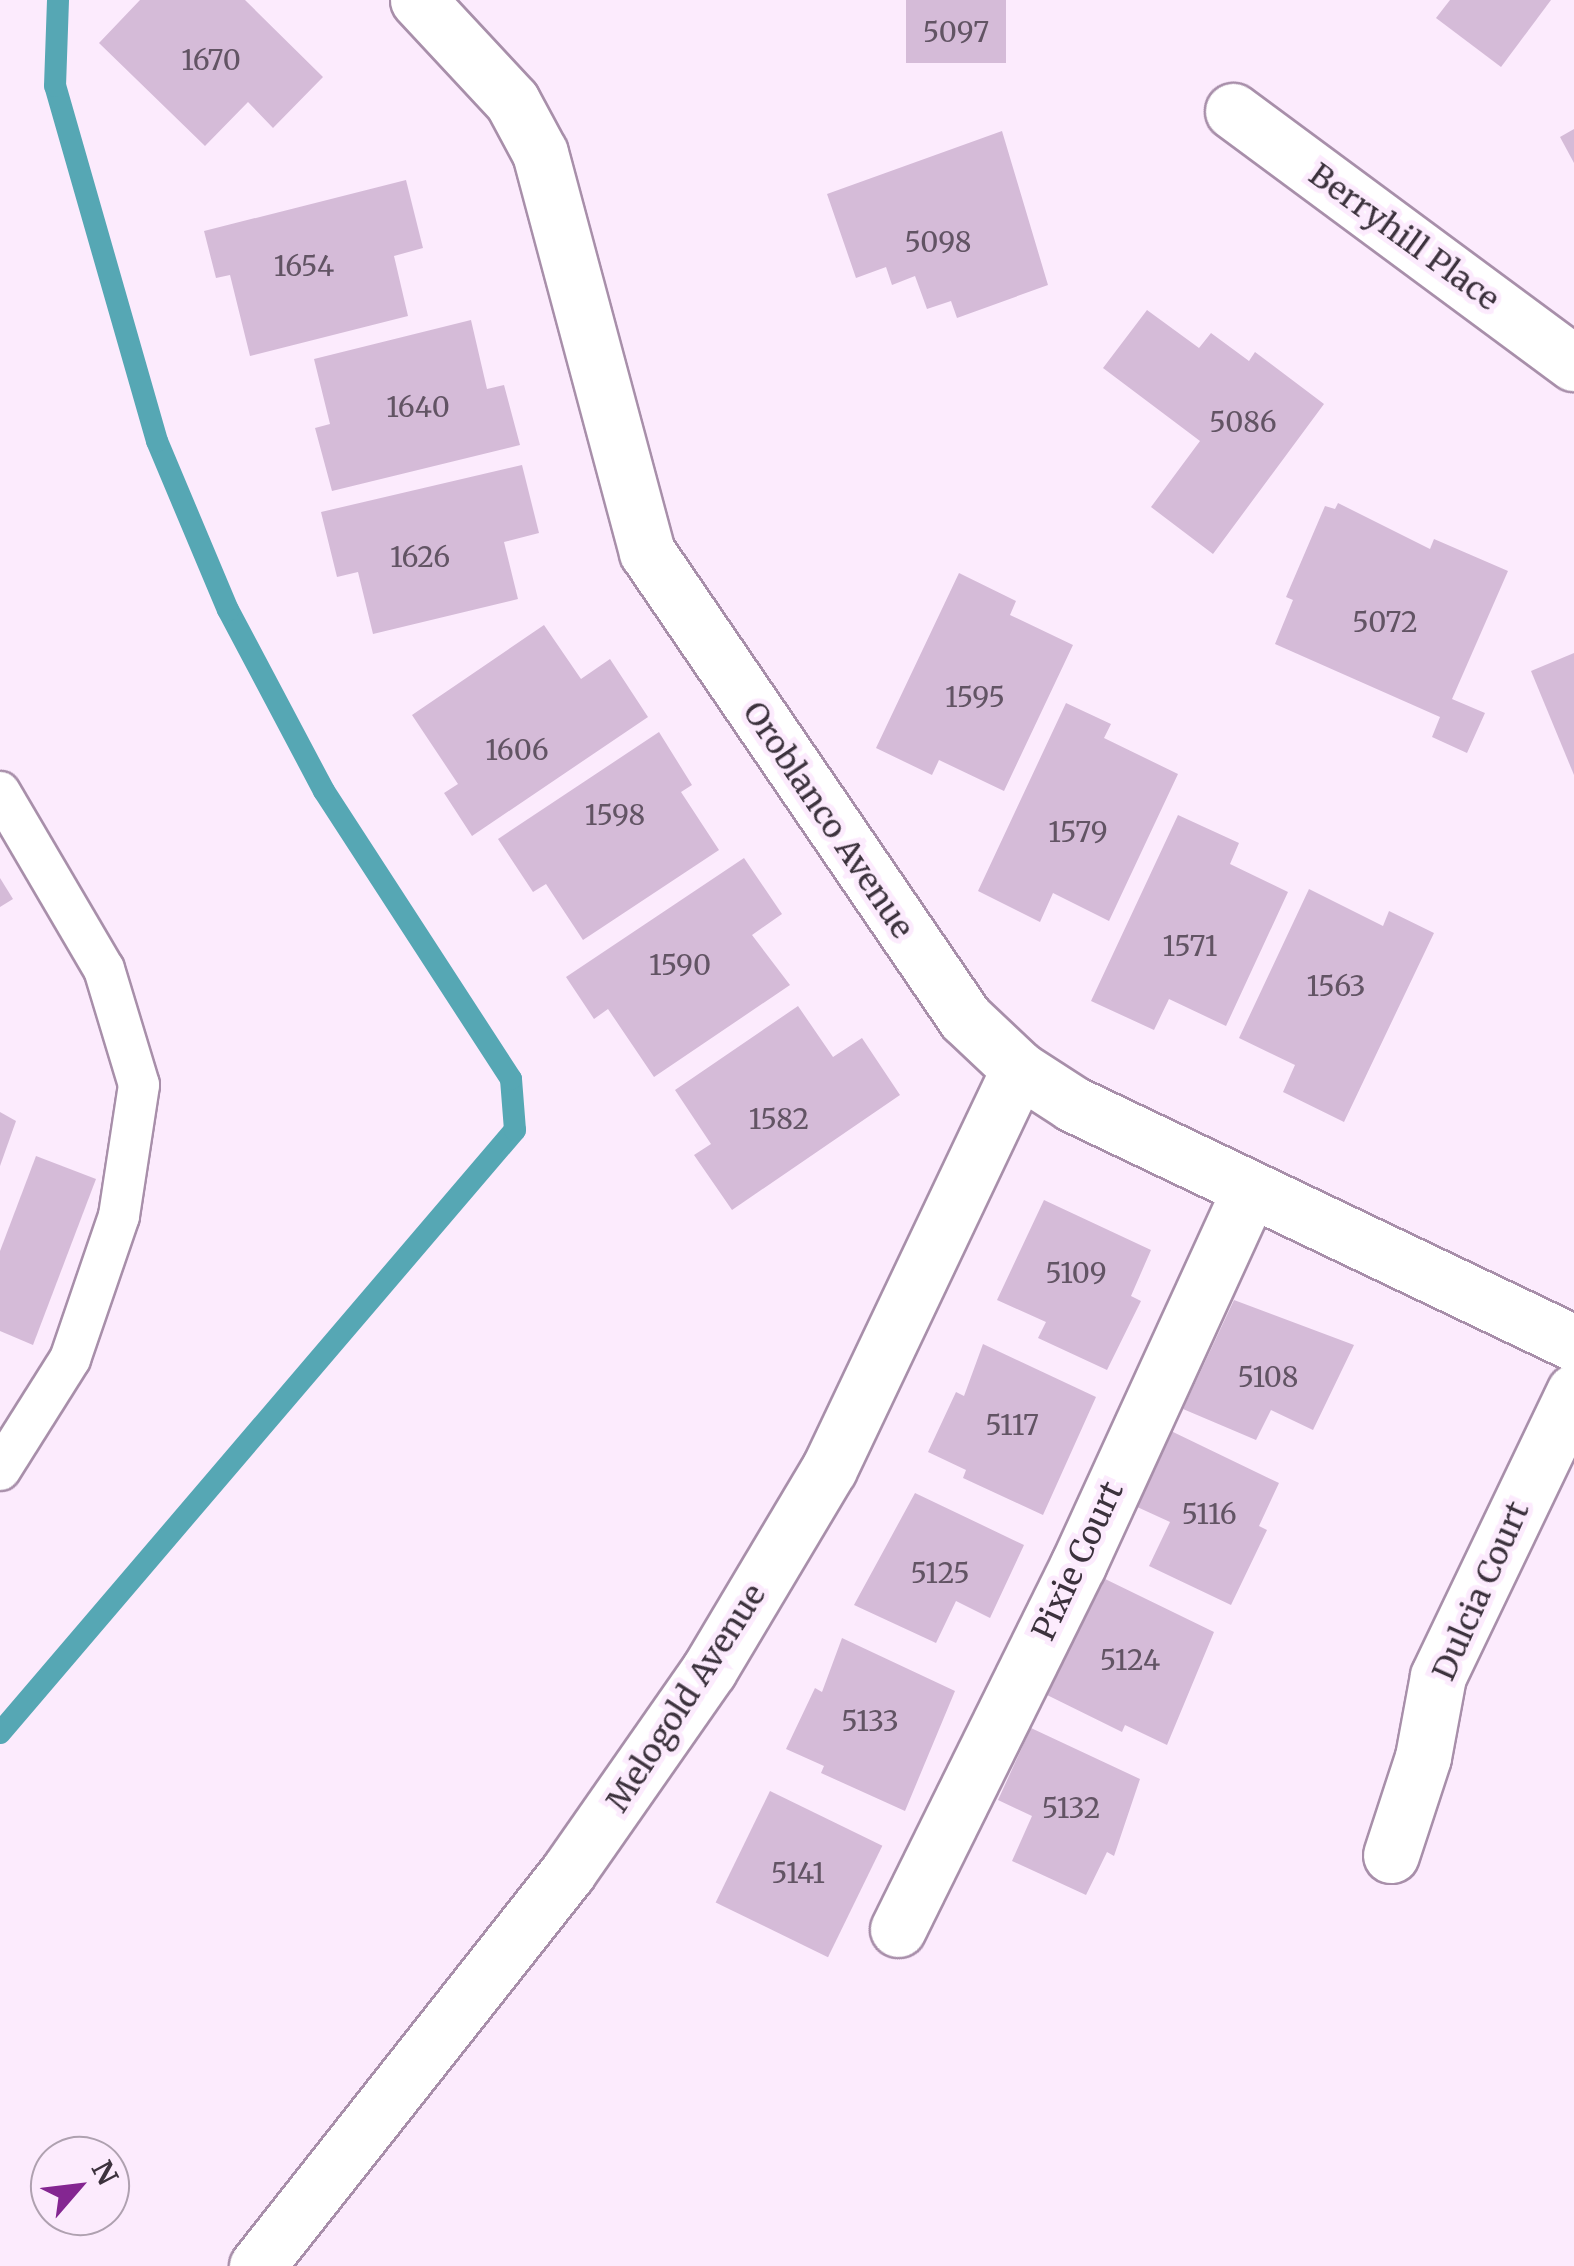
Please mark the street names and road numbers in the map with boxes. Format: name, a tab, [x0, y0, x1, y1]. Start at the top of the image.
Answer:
street label: Berryhill Place	[1302, 155, 1506, 319]
street label: Oroblanco Avenue	[735, 695, 921, 945]
street label: Pixie Court	[1025, 1476, 1131, 1646]
street label: Dulcia Court	[1425, 1496, 1537, 1686]
street label: Melogold Avenue	[598, 1577, 774, 1819]

